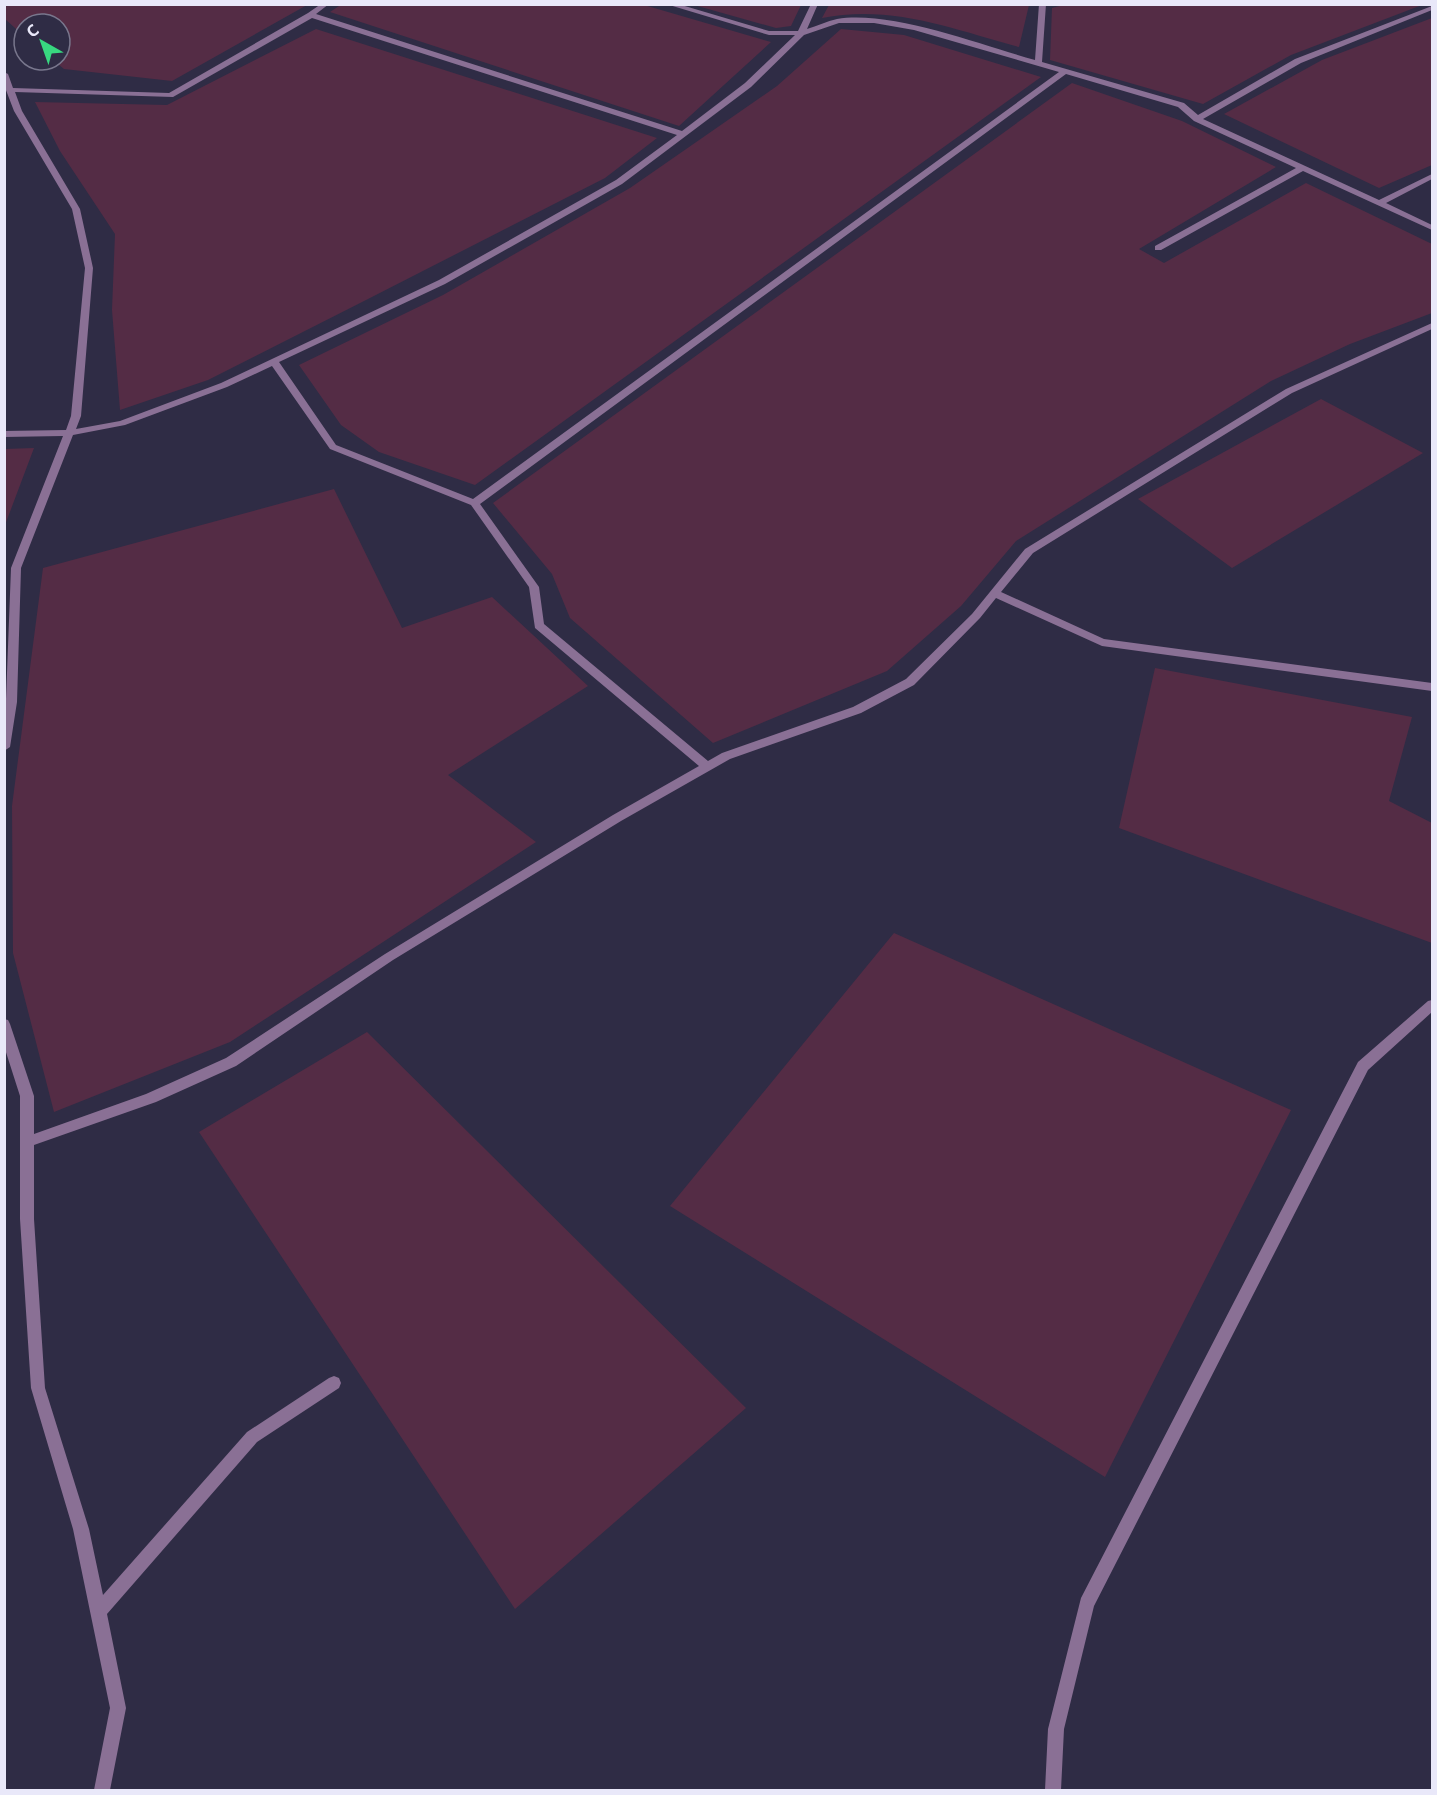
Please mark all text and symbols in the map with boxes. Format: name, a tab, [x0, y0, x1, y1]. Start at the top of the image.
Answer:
north arrow	[12, 12, 72, 72]
text: С	[21, 19, 43, 42]

